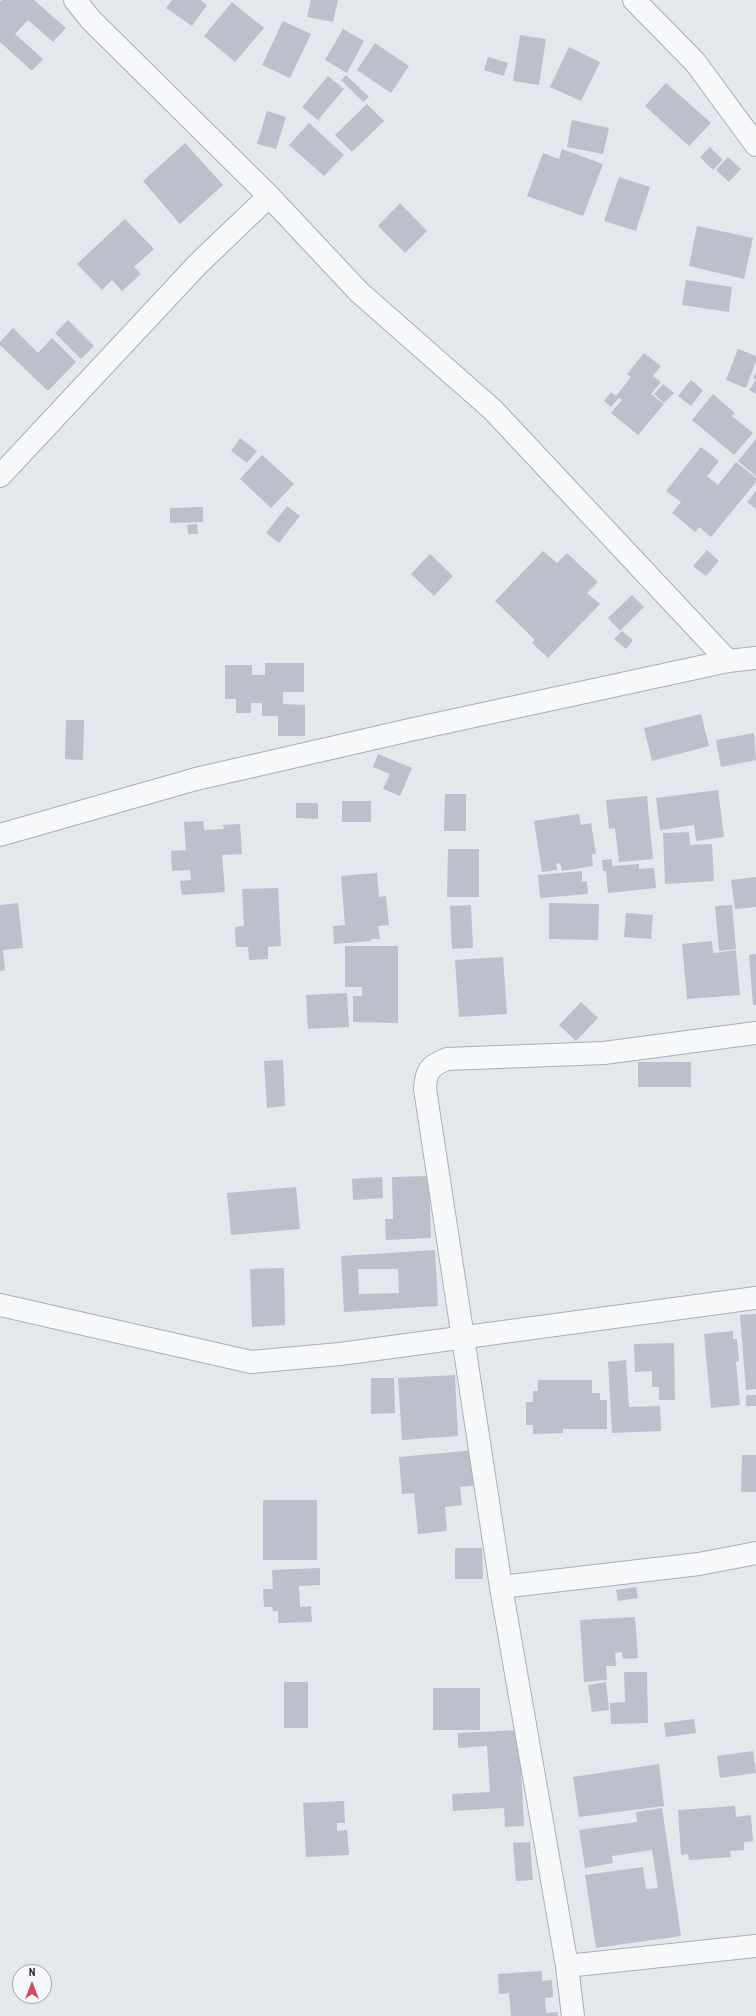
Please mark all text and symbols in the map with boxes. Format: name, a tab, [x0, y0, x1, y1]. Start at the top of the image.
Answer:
north arrow	[12, 1964, 52, 2004]
text: N	[29, 1966, 35, 1979]

